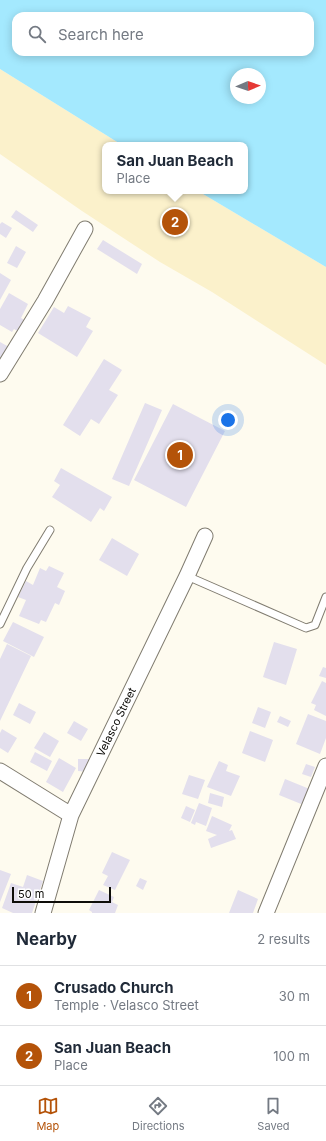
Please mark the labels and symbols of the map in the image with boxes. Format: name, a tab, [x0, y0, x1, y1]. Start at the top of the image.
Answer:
north arrow	[230, 68, 266, 104]
pin: 2	[162, 207, 188, 237]
your location	[218, 410, 238, 430]
pin: 1	[167, 440, 193, 470]
street label: Velasco Street	[93, 685, 139, 759]
scale bar	[12, 885, 111, 904]

